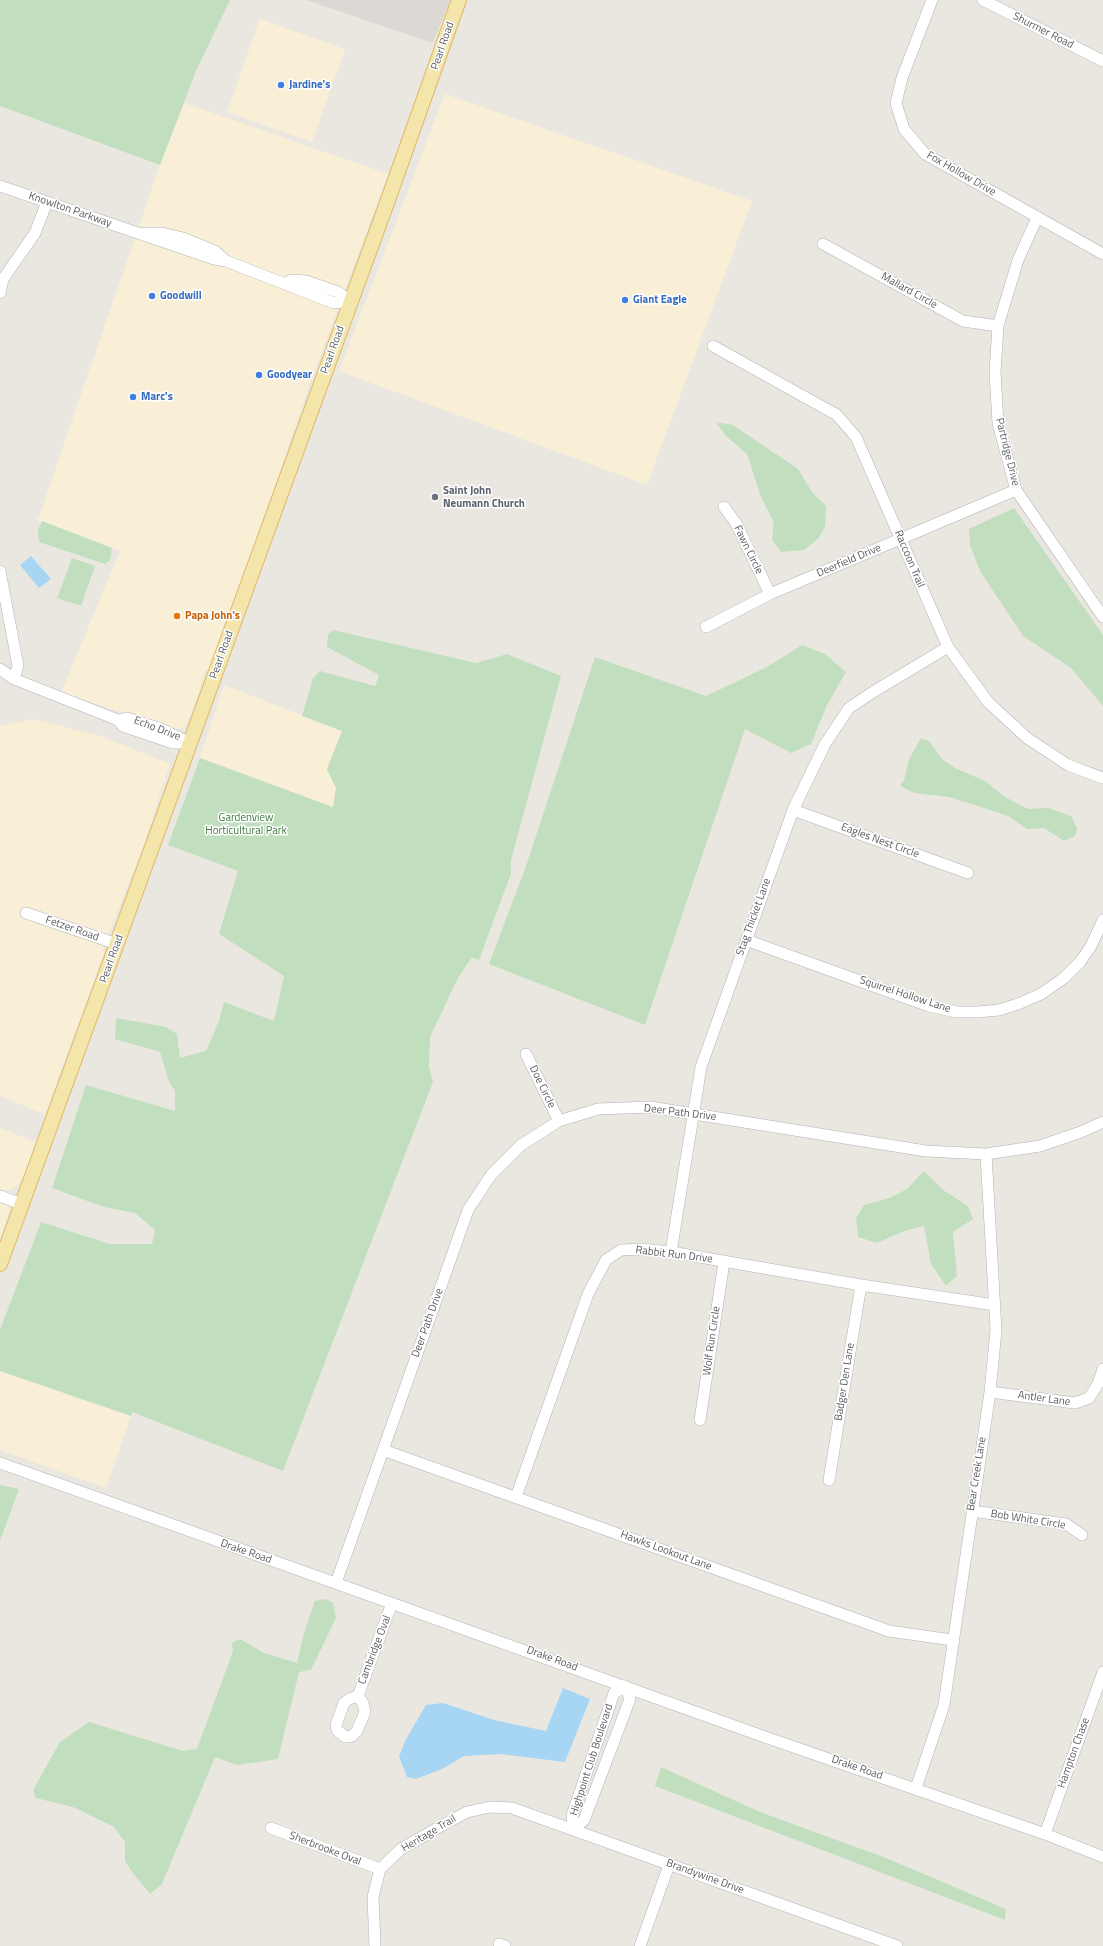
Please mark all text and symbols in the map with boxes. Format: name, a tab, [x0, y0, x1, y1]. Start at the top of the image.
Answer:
street label: Shurmer Road	[1010, 10, 1076, 52]
street label: Pearl Road	[429, 20, 457, 72]
place label: Jardine's	[289, 78, 330, 92]
marker: Jardine's	[276, 80, 286, 90]
street label: Fox Hollow Drive	[924, 149, 998, 199]
street label: Knowlton Parkway	[27, 190, 113, 230]
street label: Mallard Circle	[879, 270, 939, 312]
place label: Goodwill	[160, 289, 202, 303]
marker: Goodwill	[147, 291, 157, 301]
place label: Giant Eagle	[633, 293, 687, 307]
marker: Giant Eagle	[620, 295, 630, 305]
street label: Pearl Road	[318, 324, 348, 376]
place label: Goodyear	[267, 368, 312, 382]
marker: Goodyear	[254, 370, 264, 380]
place label: Marc's	[141, 390, 173, 404]
marker: Marc's	[128, 392, 138, 402]
street label: Partridge Drive	[992, 417, 1022, 487]
place label: Saint John Neumann Church	[443, 484, 525, 510]
marker: Saint John Neumann Church	[430, 492, 440, 502]
street label: Fawn Circle	[731, 523, 765, 577]
street label: Raccoon Trail	[891, 528, 927, 590]
street label: Deerfield Drive	[815, 542, 883, 580]
place label: Papa John's	[185, 609, 240, 623]
marker: Papa John's	[172, 611, 182, 621]
street label: Pearl Road	[207, 629, 237, 681]
street label: Echo Drive	[132, 714, 182, 744]
park label: Gardenview Horticultural Park	[205, 811, 287, 837]
street label: Eagles Nest Circle	[839, 821, 921, 861]
street label: Stag Thicket Lane	[734, 877, 774, 957]
street label: Fetzer Road	[44, 914, 100, 944]
street label: Pearl Road	[97, 933, 127, 985]
street label: Squirrel Hollow Lane	[858, 974, 952, 1016]
street label: Doe Circle	[526, 1063, 558, 1111]
street label: Deer Path Drive	[643, 1102, 717, 1124]
street label: Rabbit Run Drive	[635, 1244, 713, 1266]
street label: Deer Path Drive	[409, 1287, 447, 1359]
street label: Wolf Run Circle	[701, 1306, 723, 1376]
street label: Badger Den Lane	[832, 1342, 858, 1422]
street label: Antler Lane	[1017, 1389, 1071, 1409]
street label: Bear Creek Lane	[965, 1436, 989, 1512]
street label: Bob White Circle	[990, 1508, 1066, 1532]
street label: Hawks Lookout Lane	[619, 1528, 713, 1574]
street label: Drake Road	[219, 1537, 273, 1567]
street label: Cambridge Oval	[356, 1614, 394, 1686]
street label: Drake Road	[525, 1644, 579, 1674]
street label: Highpoint Club Boulevard	[568, 1702, 616, 1818]
street label: Hampton Chase	[1055, 1716, 1093, 1790]
street label: Drake Road	[830, 1753, 884, 1783]
street label: Heritage Trail	[399, 1813, 459, 1855]
street label: Sherbrooke Oval	[287, 1829, 363, 1869]
street label: Brandywine Drive	[664, 1857, 746, 1897]

